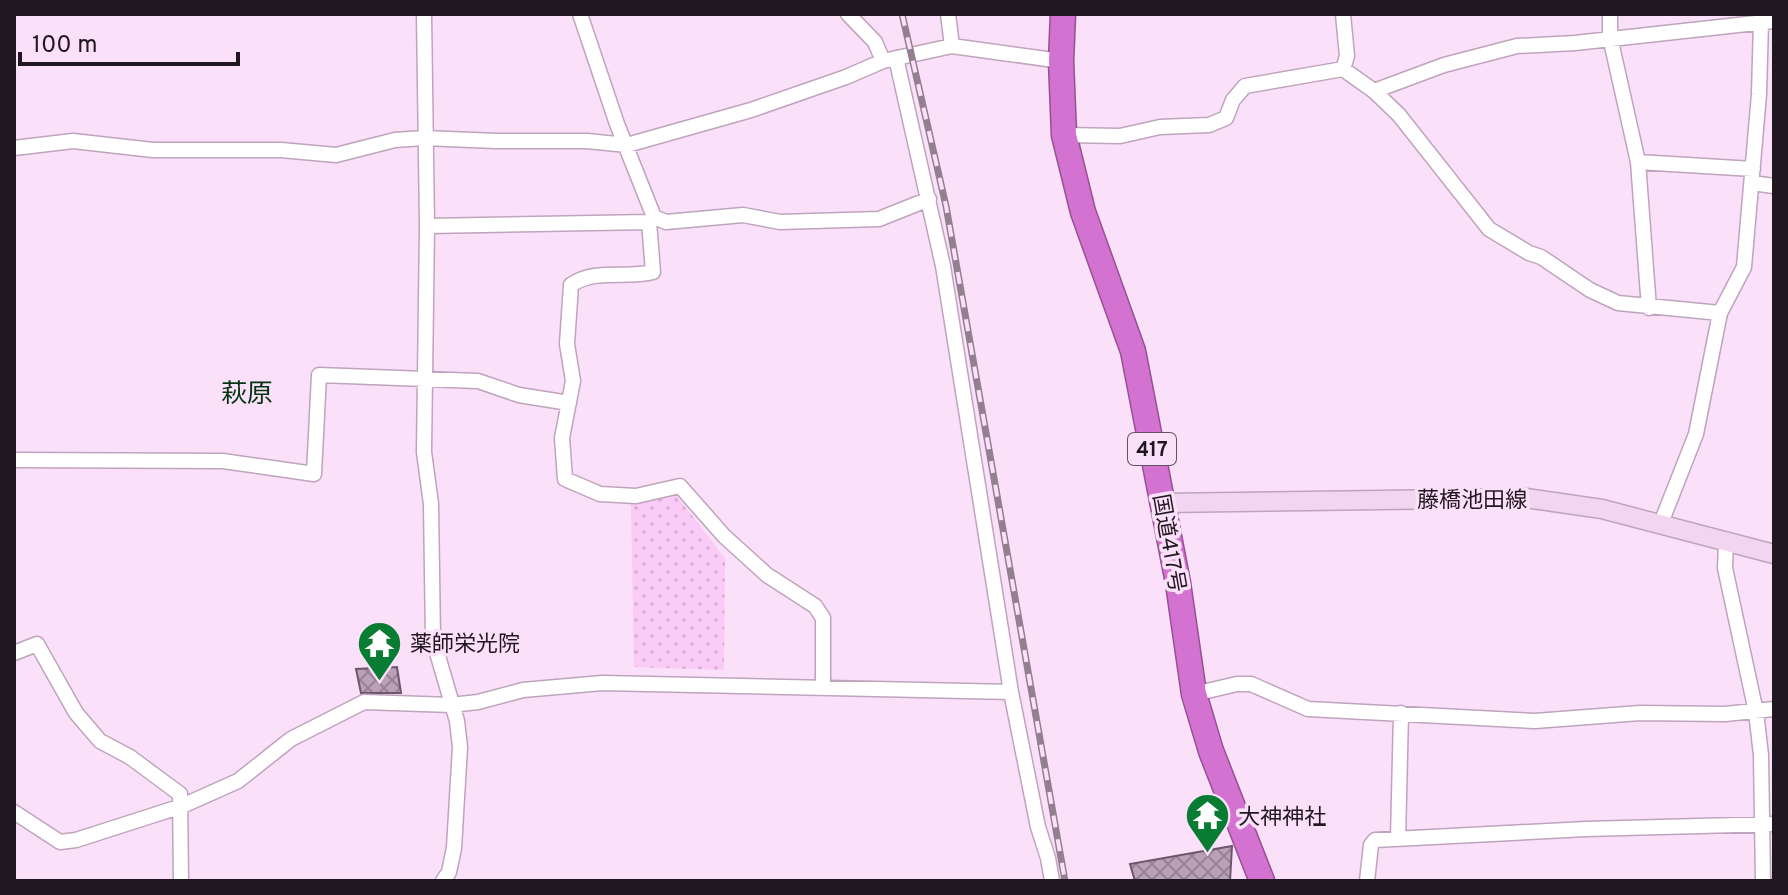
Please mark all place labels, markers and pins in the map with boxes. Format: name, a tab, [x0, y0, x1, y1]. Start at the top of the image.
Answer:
temple icon: 薬師栄光院	[355, 619, 403, 682]
place label: 薬師栄光院	[410, 632, 520, 659]
temple icon: 大神神社	[1183, 792, 1231, 855]
place label: 大神神社	[1238, 805, 1326, 832]

